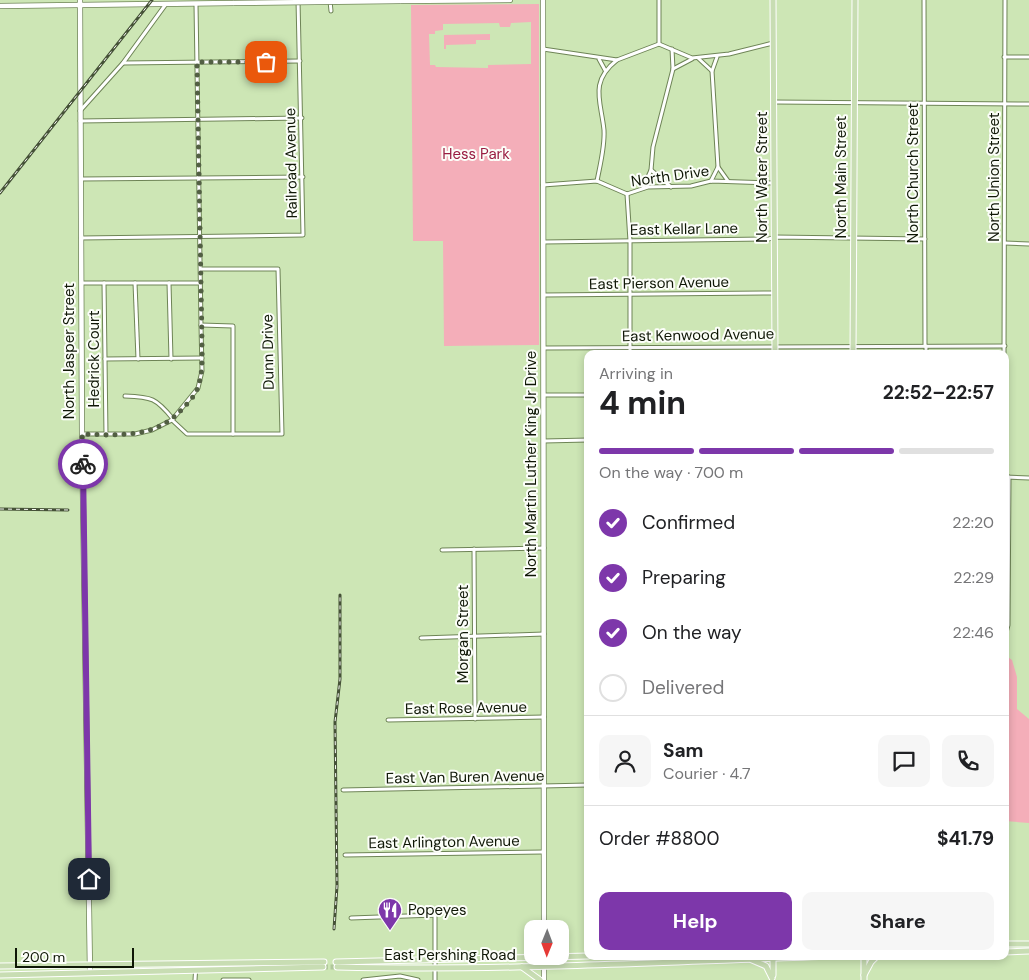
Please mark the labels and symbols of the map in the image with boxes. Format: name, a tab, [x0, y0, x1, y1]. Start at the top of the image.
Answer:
pin	[245, 41, 287, 83]
street label: North Church Street	[903, 103, 923, 243]
street label: Railroad Avenue	[280, 108, 302, 218]
street label: North Water Street	[752, 111, 772, 243]
street label: North Union Street	[984, 112, 1004, 242]
street label: North Main Street	[831, 115, 851, 238]
park label: Hess Park	[442, 144, 510, 164]
street label: North Drive	[630, 161, 710, 191]
street label: East Kellar Lane	[630, 218, 738, 240]
street label: East Pierson Avenue	[589, 272, 729, 294]
street label: North Jasper Street	[59, 283, 79, 419]
street label: Hedrick Court	[84, 310, 104, 408]
street label: Dunn Drive	[257, 314, 279, 390]
street label: East Kenwood Avenue	[622, 324, 774, 346]
street label: North Martin Luther King Jr Drive	[521, 351, 541, 577]
courier	[58, 439, 108, 489]
street label: Morgan Street	[453, 585, 473, 683]
street label: East Rose Avenue	[405, 697, 527, 719]
street label: East Van Buren Avenue	[386, 766, 544, 788]
street label: East Arlington Avenue	[368, 831, 520, 853]
pin	[68, 858, 110, 900]
restaurant icon: Popeyes	[377, 897, 403, 931]
place label: Popeyes	[408, 900, 466, 920]
north arrow	[524, 920, 569, 965]
scale bar	[15, 945, 134, 968]
street label: East Pershing Road	[384, 945, 516, 965]

